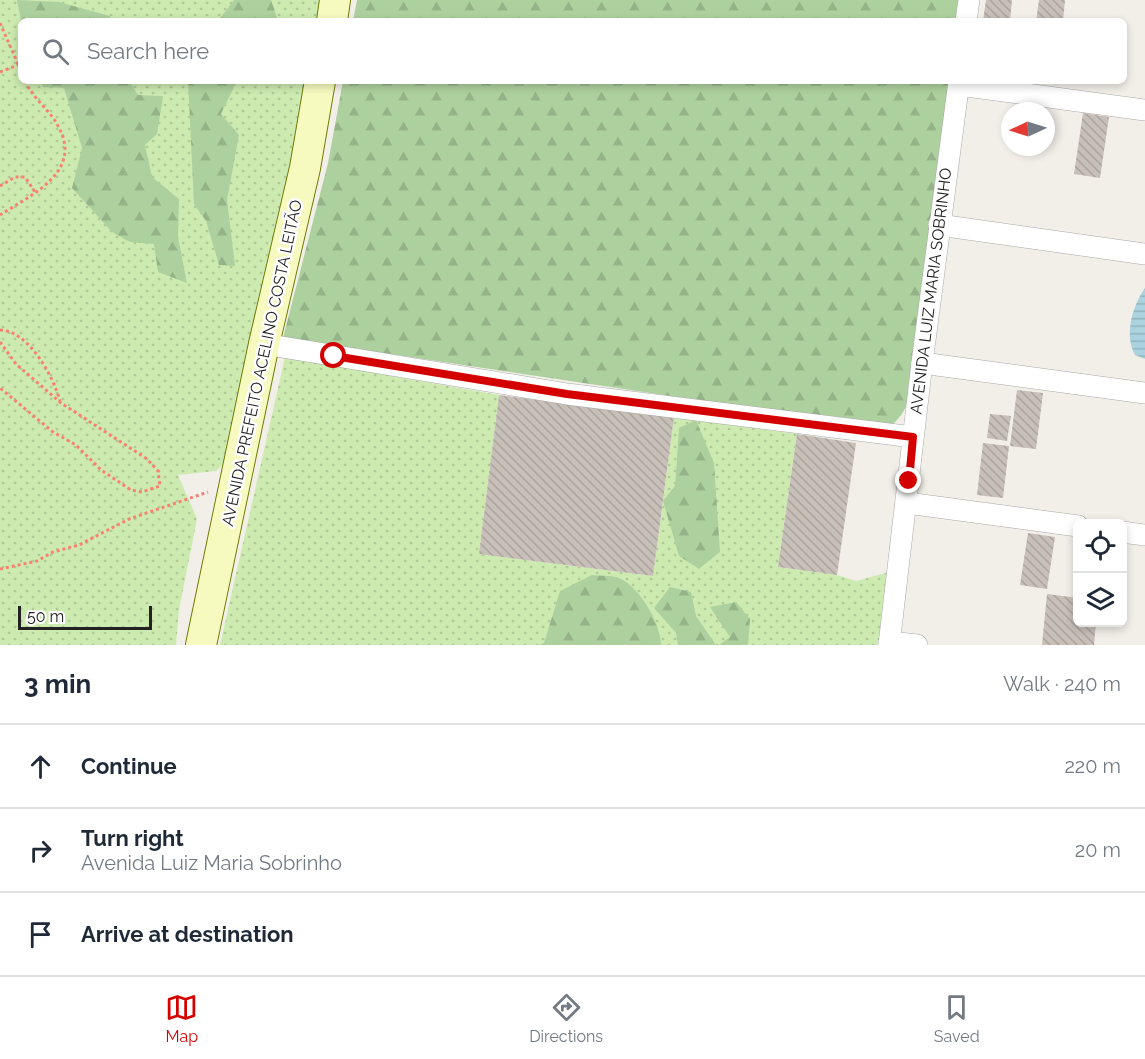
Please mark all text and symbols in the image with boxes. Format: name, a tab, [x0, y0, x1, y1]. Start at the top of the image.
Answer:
search box	[18, 18, 1127, 84]
icon: search	[39, 35, 72, 68]
text: Search here	[87, 38, 209, 64]
north arrow	[1001, 102, 1055, 156]
street label: AVENIDA LUIZ MARIA SOBRINHO	[906, 167, 956, 415]
street label: AVENIDA PREFEITO ACELINO COSTA LEITÃO	[217, 198, 306, 528]
route start	[320, 342, 346, 368]
route end	[895, 467, 921, 493]
map controls	[1073, 519, 1127, 627]
button: locate	[1073, 519, 1127, 573]
button: layers	[1073, 573, 1127, 627]
scale bar	[18, 603, 152, 630]
text: 50 m	[27, 607, 64, 626]
text: 3 min	[24, 669, 91, 699]
text: Walk · 240 m	[1003, 672, 1121, 696]
icon: ahead	[24, 750, 57, 783]
text: Continue	[81, 753, 177, 779]
text: 220 m	[1064, 754, 1121, 778]
text: Turn right	[81, 825, 184, 851]
icon: right	[24, 834, 57, 867]
text: 20 m	[1075, 838, 1121, 862]
text: Avenida Luiz Maria Sobrinho	[81, 851, 342, 875]
icon: arrive	[24, 918, 57, 951]
text: Arrive at destination	[81, 921, 294, 947]
tab: Map	[165, 991, 198, 1046]
tab: Directions	[529, 991, 603, 1046]
tab: Saved	[934, 991, 980, 1046]

